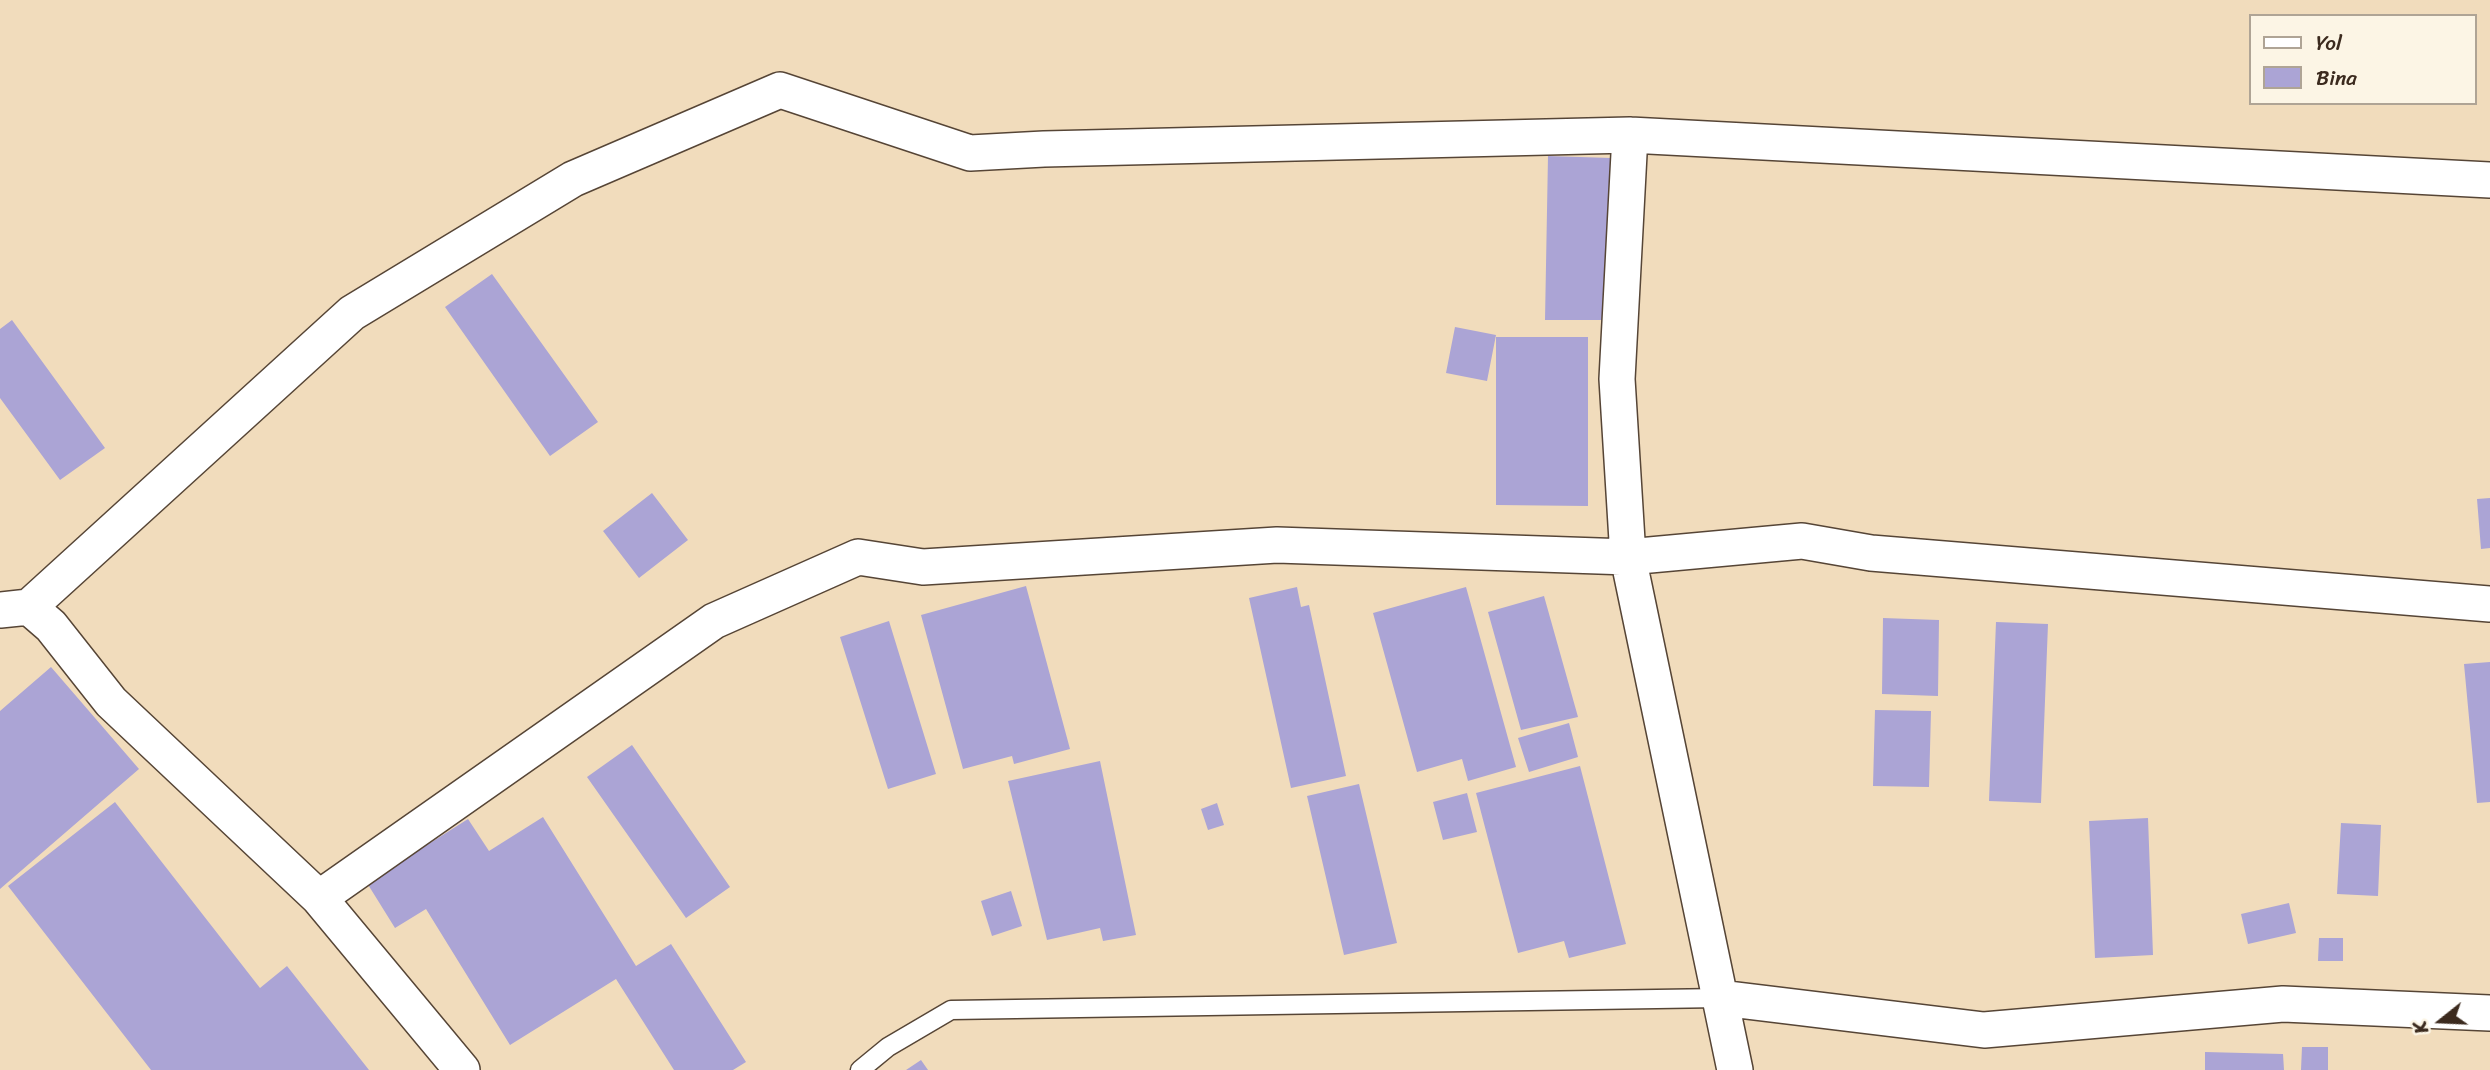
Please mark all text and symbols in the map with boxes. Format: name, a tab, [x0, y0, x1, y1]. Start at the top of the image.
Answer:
legend	[2248, 14, 2476, 105]
text: Yol	[2316, 24, 2342, 62]
text: Bina	[2316, 59, 2357, 97]
north arrow	[2406, 986, 2476, 1056]
text: K	[2403, 1017, 2438, 1038]

